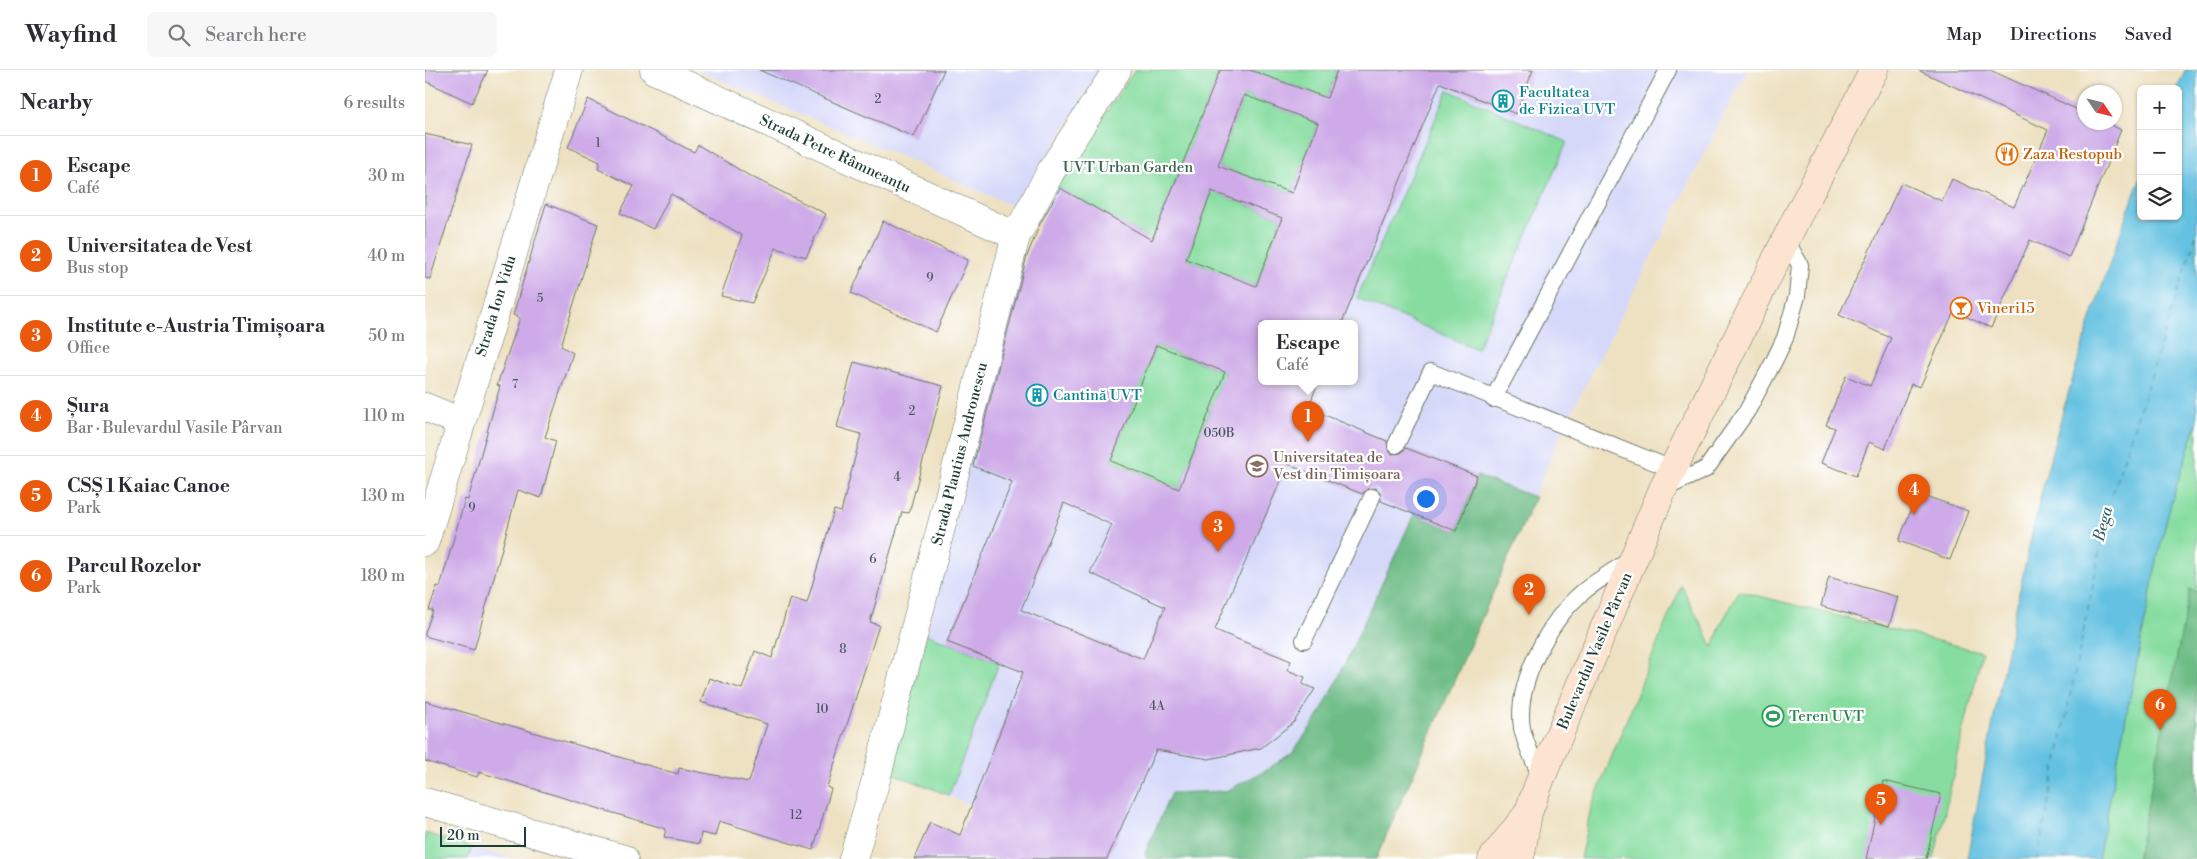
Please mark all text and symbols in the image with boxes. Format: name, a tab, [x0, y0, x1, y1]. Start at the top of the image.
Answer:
search box	[147, 12, 497, 57]
text: Wayfind	[25, 20, 117, 50]
icon: search	[165, 21, 193, 49]
text: Search here	[205, 23, 307, 47]
text: Map	[1946, 23, 1982, 46]
text: Directions	[2010, 23, 2097, 46]
text: Saved	[2125, 23, 2172, 46]
place label: Facultatea de Fizica UVT	[1519, 83, 1616, 119]
north arrow	[2077, 85, 2122, 130]
map controls	[2137, 85, 2182, 220]
button: +	[2137, 85, 2182, 130]
building icon: Facultatea de Fizica UVT	[1491, 89, 1515, 113]
text: Nearby	[20, 90, 93, 116]
house number: 2	[875, 92, 882, 107]
text: 6 results	[344, 93, 405, 113]
street label: Strada Petre Râmneanțu	[756, 111, 914, 198]
button: −	[2137, 130, 2182, 175]
house number: 1	[595, 136, 601, 151]
restaurant icon: Zaza Restopub	[1995, 142, 2019, 166]
place label: Zaza Restopub	[2023, 145, 2122, 164]
text: Escape	[67, 154, 131, 178]
park label: UVT Urban Garden	[1063, 158, 1193, 177]
text: 1	[32, 166, 40, 186]
text: 30 m	[368, 166, 405, 186]
button: layers	[2137, 175, 2182, 220]
text: Café	[67, 178, 100, 198]
text: Universitatea de Vest	[67, 234, 252, 258]
text: 2	[31, 246, 41, 266]
text: 40 m	[368, 246, 405, 266]
street label: Strada Ion Vidu	[472, 253, 521, 359]
text: Bus stop	[67, 258, 129, 278]
house number: 9	[926, 271, 934, 286]
house number: 5	[537, 291, 544, 306]
bar icon: Vineri15	[1949, 296, 1973, 320]
place label: Vineri15	[1976, 299, 2035, 318]
text: Institute e-Austria Timișoara	[67, 314, 325, 338]
popup	[1258, 320, 1358, 385]
text: 3	[31, 326, 41, 346]
text: 50 m	[368, 326, 405, 346]
text: Escape	[1276, 331, 1340, 355]
text: Office	[67, 338, 110, 358]
text: Café	[1276, 355, 1309, 375]
street label: Strada Plautius Andronescu	[928, 360, 992, 548]
house number: 7	[512, 377, 518, 392]
building icon: Cantină UVT	[1025, 383, 1049, 407]
place label: Cantină UVT	[1053, 386, 1142, 405]
text: Șura	[67, 394, 109, 418]
pin: 1	[1292, 401, 1324, 442]
house number: 2	[909, 404, 916, 419]
text: 4	[31, 406, 41, 426]
text: 110 m	[363, 406, 405, 426]
text: Bar · Bulevardul Vasile Pârvan	[67, 418, 283, 438]
house number: 050B	[1204, 426, 1234, 441]
place label: Universitatea de Vest din Timișoara	[1272, 448, 1401, 484]
school or university icon: Universitatea de Vest din Timișoara	[1245, 454, 1269, 478]
house number: 4	[893, 470, 901, 485]
text: CSȘ 1 Kaiac Canoe	[67, 474, 230, 498]
pin: 4	[1898, 474, 1930, 515]
text: 5	[31, 486, 41, 506]
text: 130 m	[361, 486, 405, 506]
your location	[1413, 486, 1439, 512]
text: Park	[67, 498, 100, 518]
house number: 9	[468, 501, 476, 516]
water label: Bega	[2089, 504, 2117, 544]
pin: 3	[1202, 511, 1234, 552]
house number: 6	[869, 552, 877, 567]
text: Parcul Rozelor	[67, 554, 201, 578]
text: 6	[31, 566, 41, 586]
text: 180 m	[361, 566, 405, 586]
street label: Bulevardul Vasile Pârvan	[1553, 570, 1637, 733]
pin: 2	[1513, 574, 1545, 615]
text: Park	[67, 578, 100, 598]
house number: 8	[839, 642, 847, 657]
pin: 6	[2144, 689, 2176, 730]
house number: 4A	[1149, 699, 1165, 714]
house number: 10	[816, 702, 828, 717]
sports icon: Teren UVT	[1761, 704, 1785, 728]
place label: Teren UVT	[1789, 707, 1864, 726]
pin: 5	[1865, 784, 1897, 825]
house number: 12	[790, 808, 802, 823]
scale bar	[440, 824, 526, 847]
text: 20 m	[447, 827, 479, 845]

